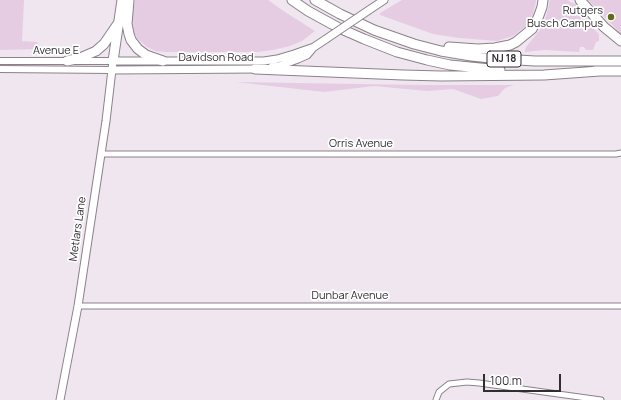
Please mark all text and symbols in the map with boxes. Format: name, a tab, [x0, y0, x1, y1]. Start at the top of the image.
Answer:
place label: Rutgers Busch Campus	[527, 4, 603, 30]
marker: Rutgers Busch Campus	[606, 12, 616, 22]
street label: Avenue E	[33, 44, 79, 58]
street label: Davidson Road	[178, 51, 254, 65]
road number: NJ 18	[487, 51, 521, 67]
street label: Orris Avenue	[329, 137, 393, 151]
street label: Metlars Lane	[67, 196, 89, 262]
street label: Dunbar Avenue	[312, 289, 388, 303]
scale bar	[485, 366, 563, 392]
text: 100 m	[490, 372, 522, 389]

